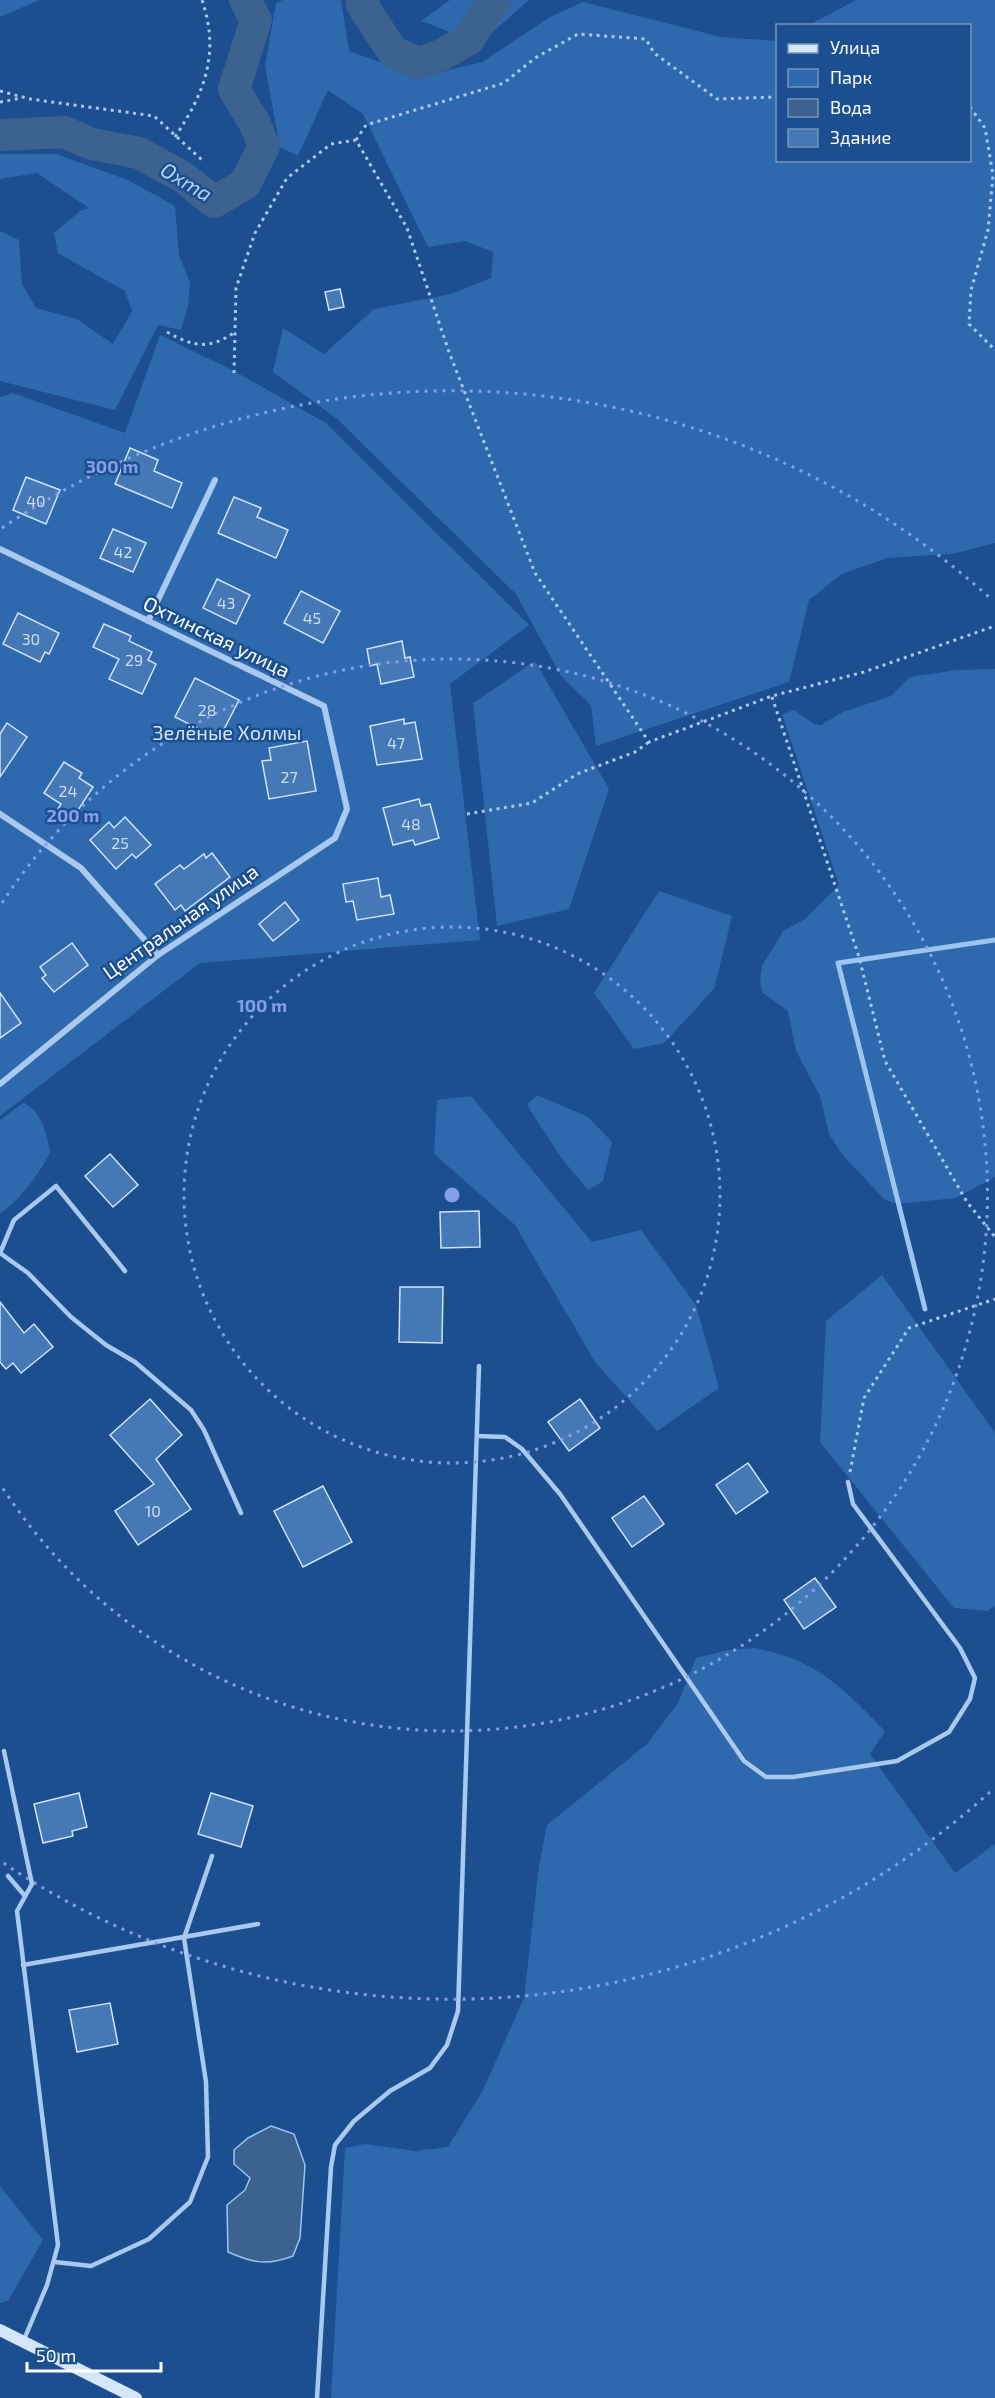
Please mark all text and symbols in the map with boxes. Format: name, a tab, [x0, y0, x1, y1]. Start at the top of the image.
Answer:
legend	[776, 24, 971, 162]
text: Улица	[830, 36, 880, 58]
text: Парк	[830, 66, 872, 88]
text: Вода	[830, 96, 872, 118]
text: Здание	[830, 126, 891, 148]
water label: Охта	[157, 156, 217, 206]
text: 300 m	[86, 455, 138, 477]
house number: 40	[26, 491, 46, 510]
house number: 42	[114, 542, 132, 561]
street label: Охтинская улица	[139, 590, 294, 683]
house number: 43	[217, 593, 235, 612]
house number: 45	[303, 608, 321, 627]
house number: 30	[22, 629, 40, 648]
house number: 29	[125, 650, 143, 669]
house number: 28	[198, 700, 216, 719]
park label: Зелёные Холмы	[152, 720, 302, 744]
house number: 47	[387, 733, 405, 752]
house number: 27	[280, 767, 298, 786]
house number: 24	[59, 781, 78, 800]
text: 200 m	[47, 804, 99, 826]
house number: 48	[401, 814, 421, 833]
house number: 25	[111, 833, 129, 852]
street label: Центральная улица	[98, 858, 263, 984]
text: 100 m	[237, 994, 287, 1016]
centre of rings	[442, 1185, 462, 1205]
house number: 10	[145, 1501, 161, 1520]
scale bar	[27, 2335, 160, 2373]
text: 50 m	[36, 2344, 76, 2366]

